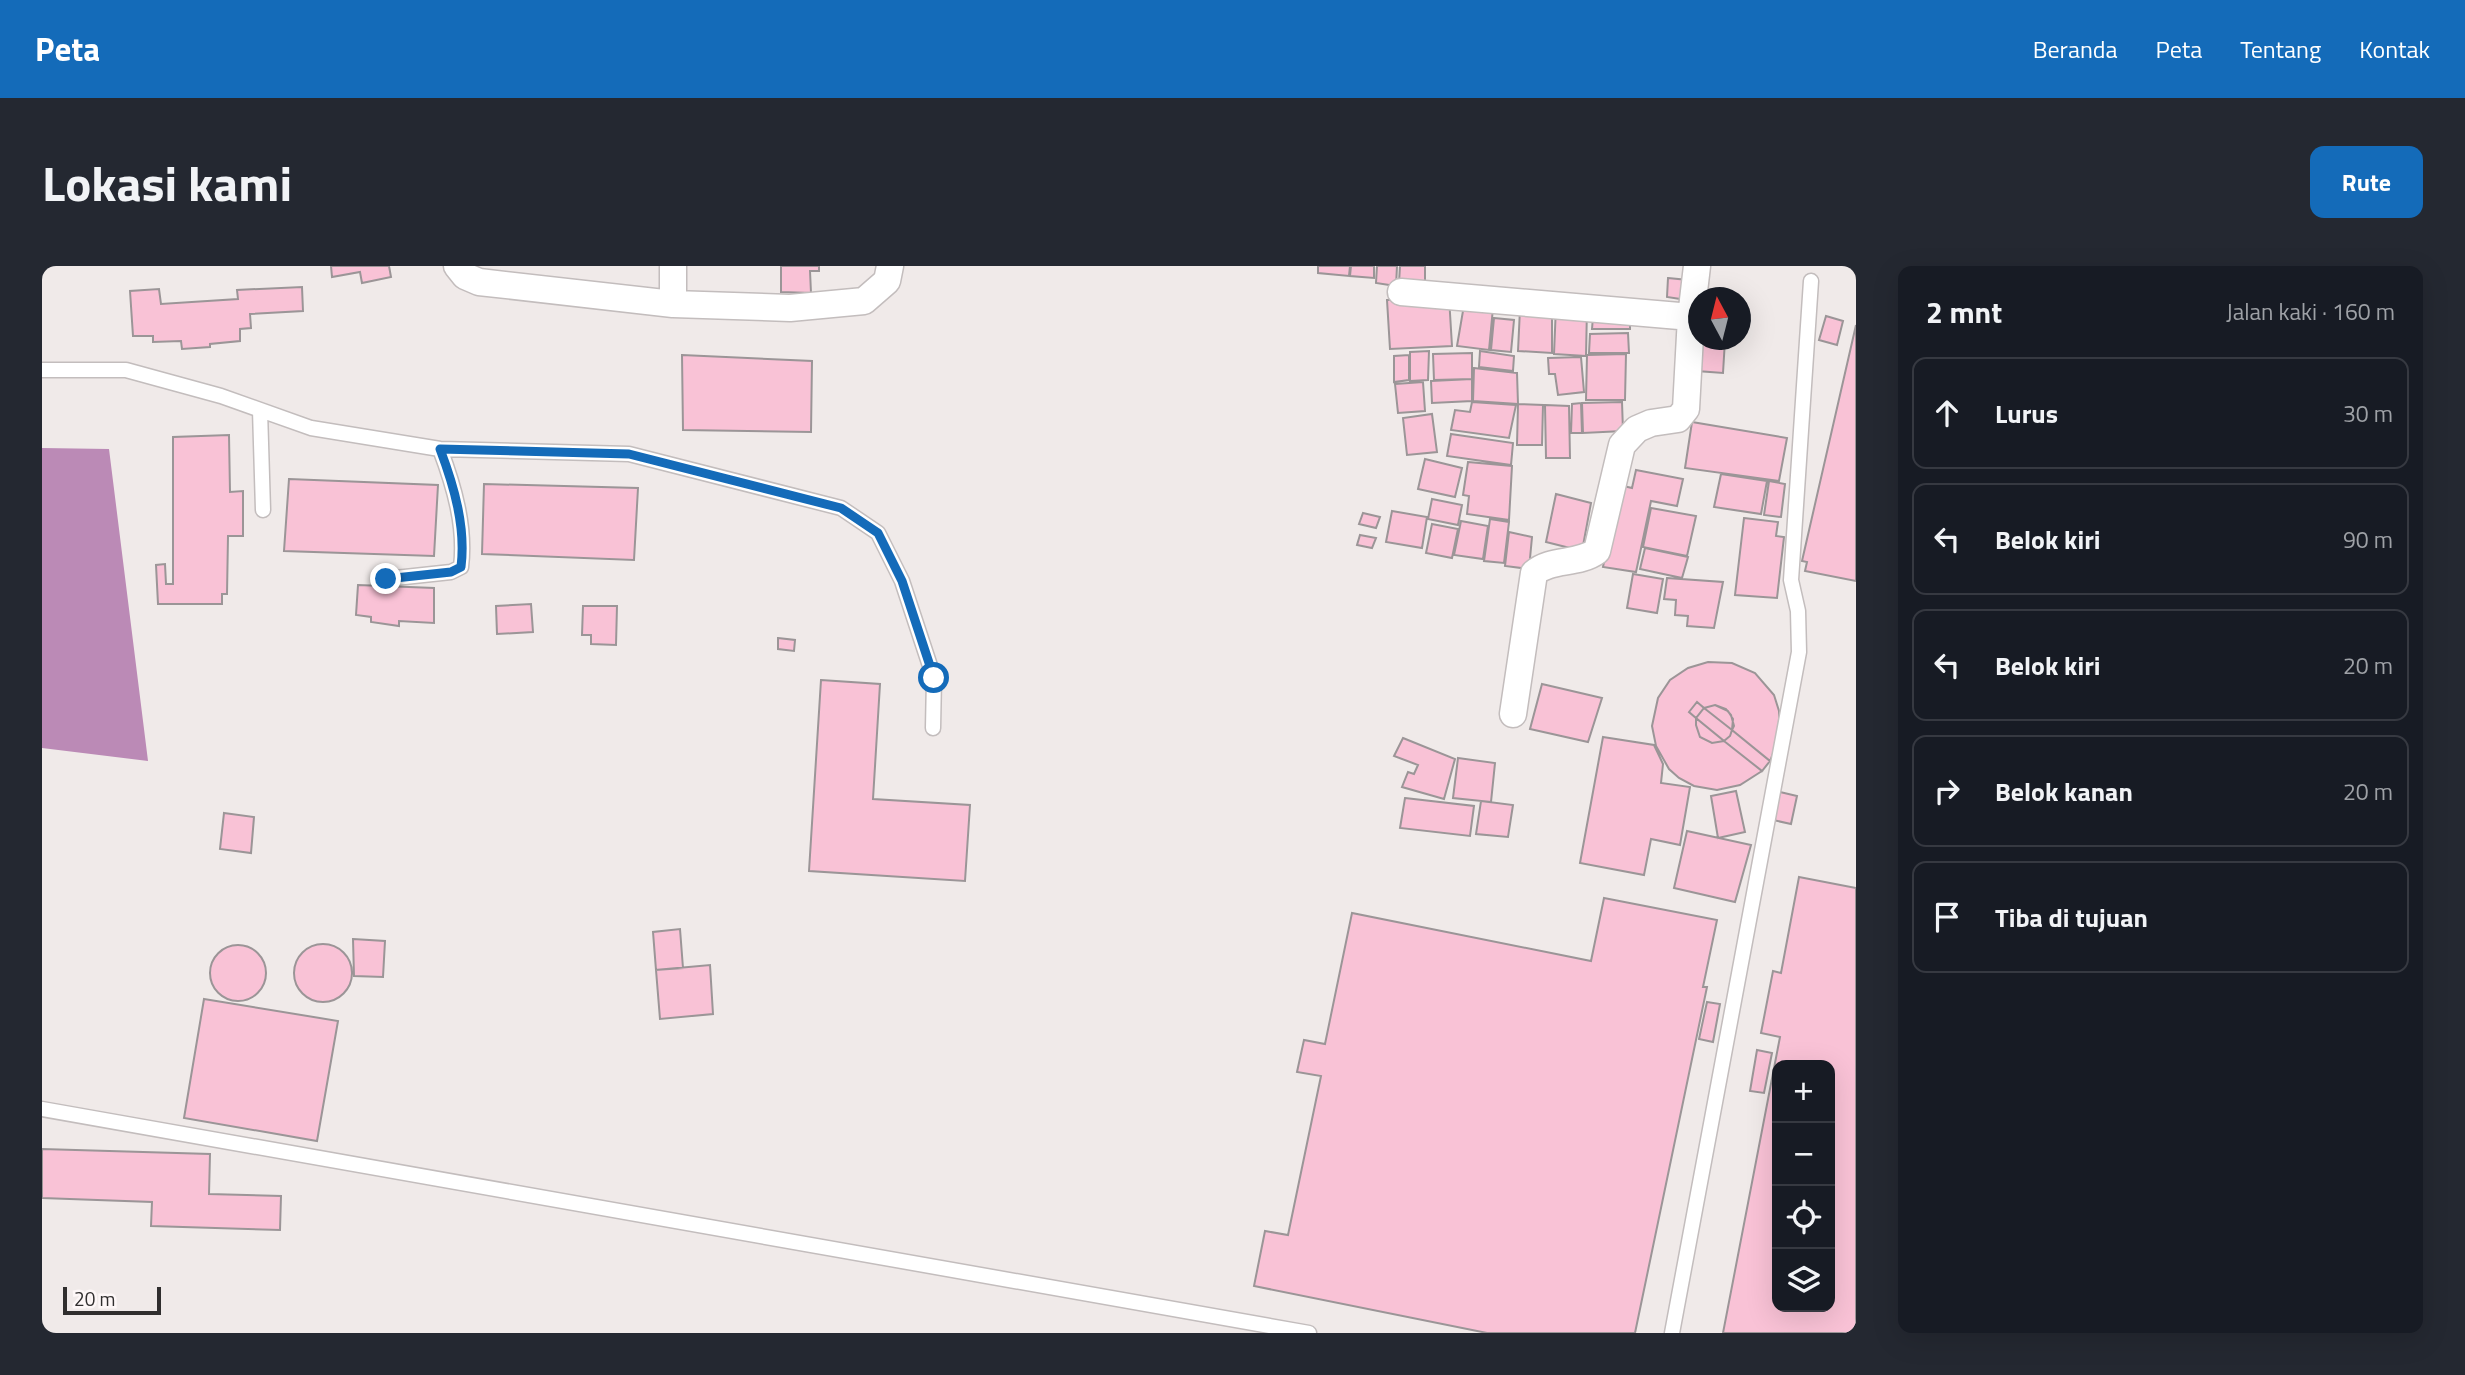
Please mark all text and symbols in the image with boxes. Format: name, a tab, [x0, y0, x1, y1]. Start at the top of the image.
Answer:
text: Peta	[35, 24, 100, 74]
text: Beranda	[2033, 31, 2118, 67]
text: Peta	[2156, 31, 2202, 67]
text: Tentang	[2240, 31, 2321, 67]
text: Kontak	[2359, 31, 2430, 67]
text: Lokasi kami	[42, 145, 292, 220]
button: Rute	[2310, 146, 2423, 218]
north arrow	[1688, 287, 1751, 350]
text: 2 mnt	[1926, 289, 2002, 335]
text: Jalan kaki · 160 m	[2226, 294, 2395, 329]
icon: ahead	[1928, 394, 1966, 432]
text: Lurus	[1995, 394, 2058, 433]
text: 30 m	[2343, 396, 2393, 431]
icon: left	[1928, 520, 1966, 558]
text: Belok kiri	[1995, 520, 2101, 559]
text: 90 m	[2343, 522, 2393, 557]
route end	[370, 563, 401, 594]
icon: left	[1928, 646, 1966, 684]
text: Belok kiri	[1995, 646, 2101, 685]
text: 20 m	[2343, 648, 2393, 683]
route start	[918, 662, 949, 693]
icon: right	[1928, 772, 1966, 810]
text: Belok kanan	[1995, 772, 2133, 811]
text: 20 m	[2343, 774, 2393, 809]
icon: arrive	[1928, 898, 1966, 936]
text: Tiba di tujuan	[1995, 898, 2148, 937]
map controls	[1772, 1060, 1835, 1312]
button: +	[1772, 1060, 1835, 1123]
button: −	[1772, 1123, 1835, 1186]
button: locate	[1772, 1186, 1835, 1249]
button: layers	[1772, 1249, 1835, 1312]
scale bar	[63, 1284, 161, 1316]
text: 20 m	[74, 1284, 115, 1313]

